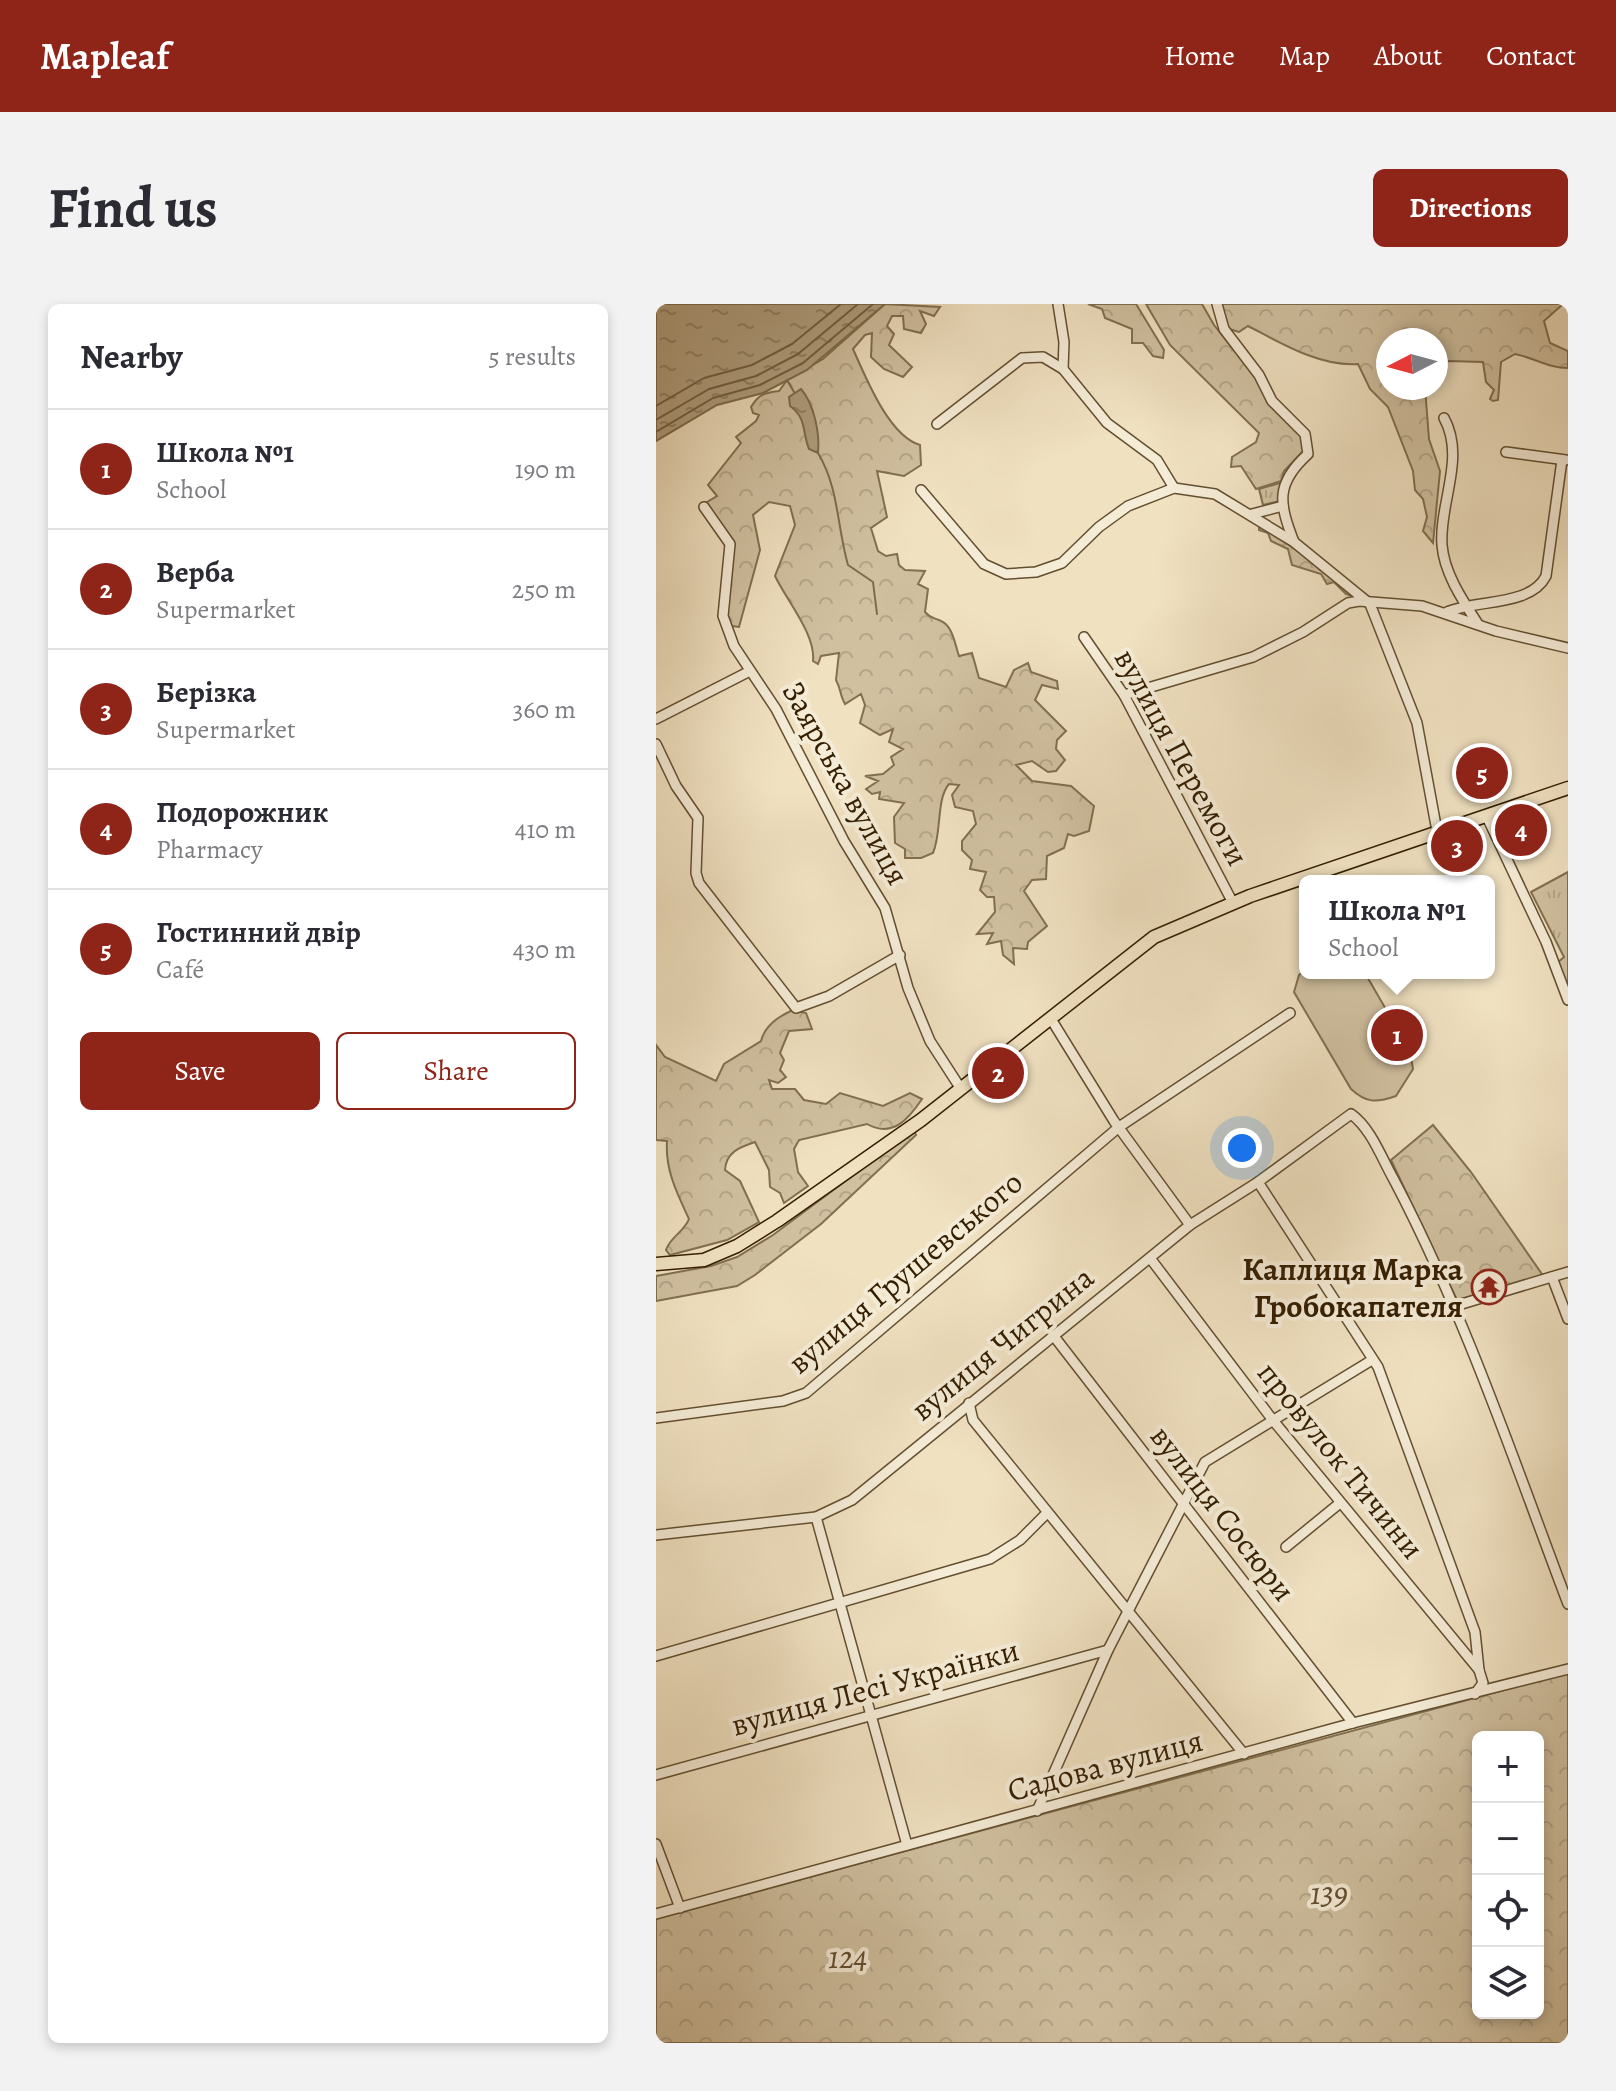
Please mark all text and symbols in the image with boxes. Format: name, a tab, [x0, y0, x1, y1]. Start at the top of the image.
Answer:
text: Mapleaf	[40, 30, 169, 82]
text: Home	[1164, 37, 1235, 75]
text: Map	[1279, 37, 1330, 75]
text: About	[1374, 37, 1442, 75]
text: Contact	[1486, 37, 1576, 75]
button: Directions	[1373, 169, 1568, 247]
text: Find us	[48, 170, 218, 246]
north arrow	[1376, 328, 1448, 400]
text: Nearby	[80, 333, 183, 380]
text: 5 results	[488, 339, 576, 374]
text: Школа №1	[156, 432, 294, 472]
text: 1	[101, 452, 111, 487]
text: 190 m	[515, 452, 576, 487]
text: School	[156, 472, 226, 507]
text: Верба	[156, 552, 234, 592]
text: 2	[100, 572, 112, 607]
text: 250 m	[512, 572, 576, 607]
text: Supermarket	[156, 592, 296, 627]
street label: вулиця Перемоги	[1104, 641, 1260, 873]
text: Берізка	[156, 672, 256, 712]
street label: Заярська вулиця	[772, 673, 920, 893]
text: 3	[100, 692, 112, 727]
text: 360 m	[513, 692, 576, 727]
text: Supermarket	[156, 712, 296, 747]
pin: 5	[1456, 743, 1508, 803]
text: Подорожник	[156, 792, 329, 832]
pin: 4	[1495, 800, 1547, 860]
text: 4	[100, 812, 112, 847]
text: 410 m	[515, 812, 576, 847]
pin: 3	[1431, 816, 1483, 876]
text: Pharmacy	[156, 832, 263, 867]
popup	[1299, 875, 1495, 979]
text: Школа №1	[1328, 890, 1466, 930]
text: Гостинний двір	[156, 912, 361, 952]
text: School	[1328, 930, 1398, 965]
text: 5	[100, 932, 112, 967]
text: 430 m	[513, 932, 576, 967]
text: Café	[156, 952, 204, 987]
pin: 1	[1371, 1005, 1423, 1065]
button: Save	[80, 1032, 320, 1110]
button: Share	[336, 1032, 576, 1110]
pin: 2	[972, 1043, 1024, 1103]
your location	[1222, 1128, 1262, 1168]
street label: вулиця Грушевського	[778, 1160, 1032, 1384]
place label: Каплиця Марка Гробокапателя	[1242, 1247, 1464, 1328]
street label: вулиця Чигрина	[901, 1255, 1103, 1431]
temple icon: Каплиця Марка Гробокапателя	[1470, 1268, 1508, 1306]
street label: провулок Тичини	[1248, 1352, 1434, 1568]
street label: вулиця Сосюри	[1140, 1416, 1306, 1610]
street label: вулиця Лесі Українки	[726, 1627, 1024, 1747]
street label: Садова вулиця	[1002, 1718, 1208, 1812]
map controls	[1472, 1731, 1544, 2019]
button: +	[1472, 1731, 1544, 1803]
button: −	[1472, 1803, 1544, 1875]
park label: 139	[1310, 1871, 1348, 1915]
button: locate	[1472, 1875, 1544, 1947]
park label: 124	[828, 1935, 868, 1979]
button: layers	[1472, 1947, 1544, 2019]

